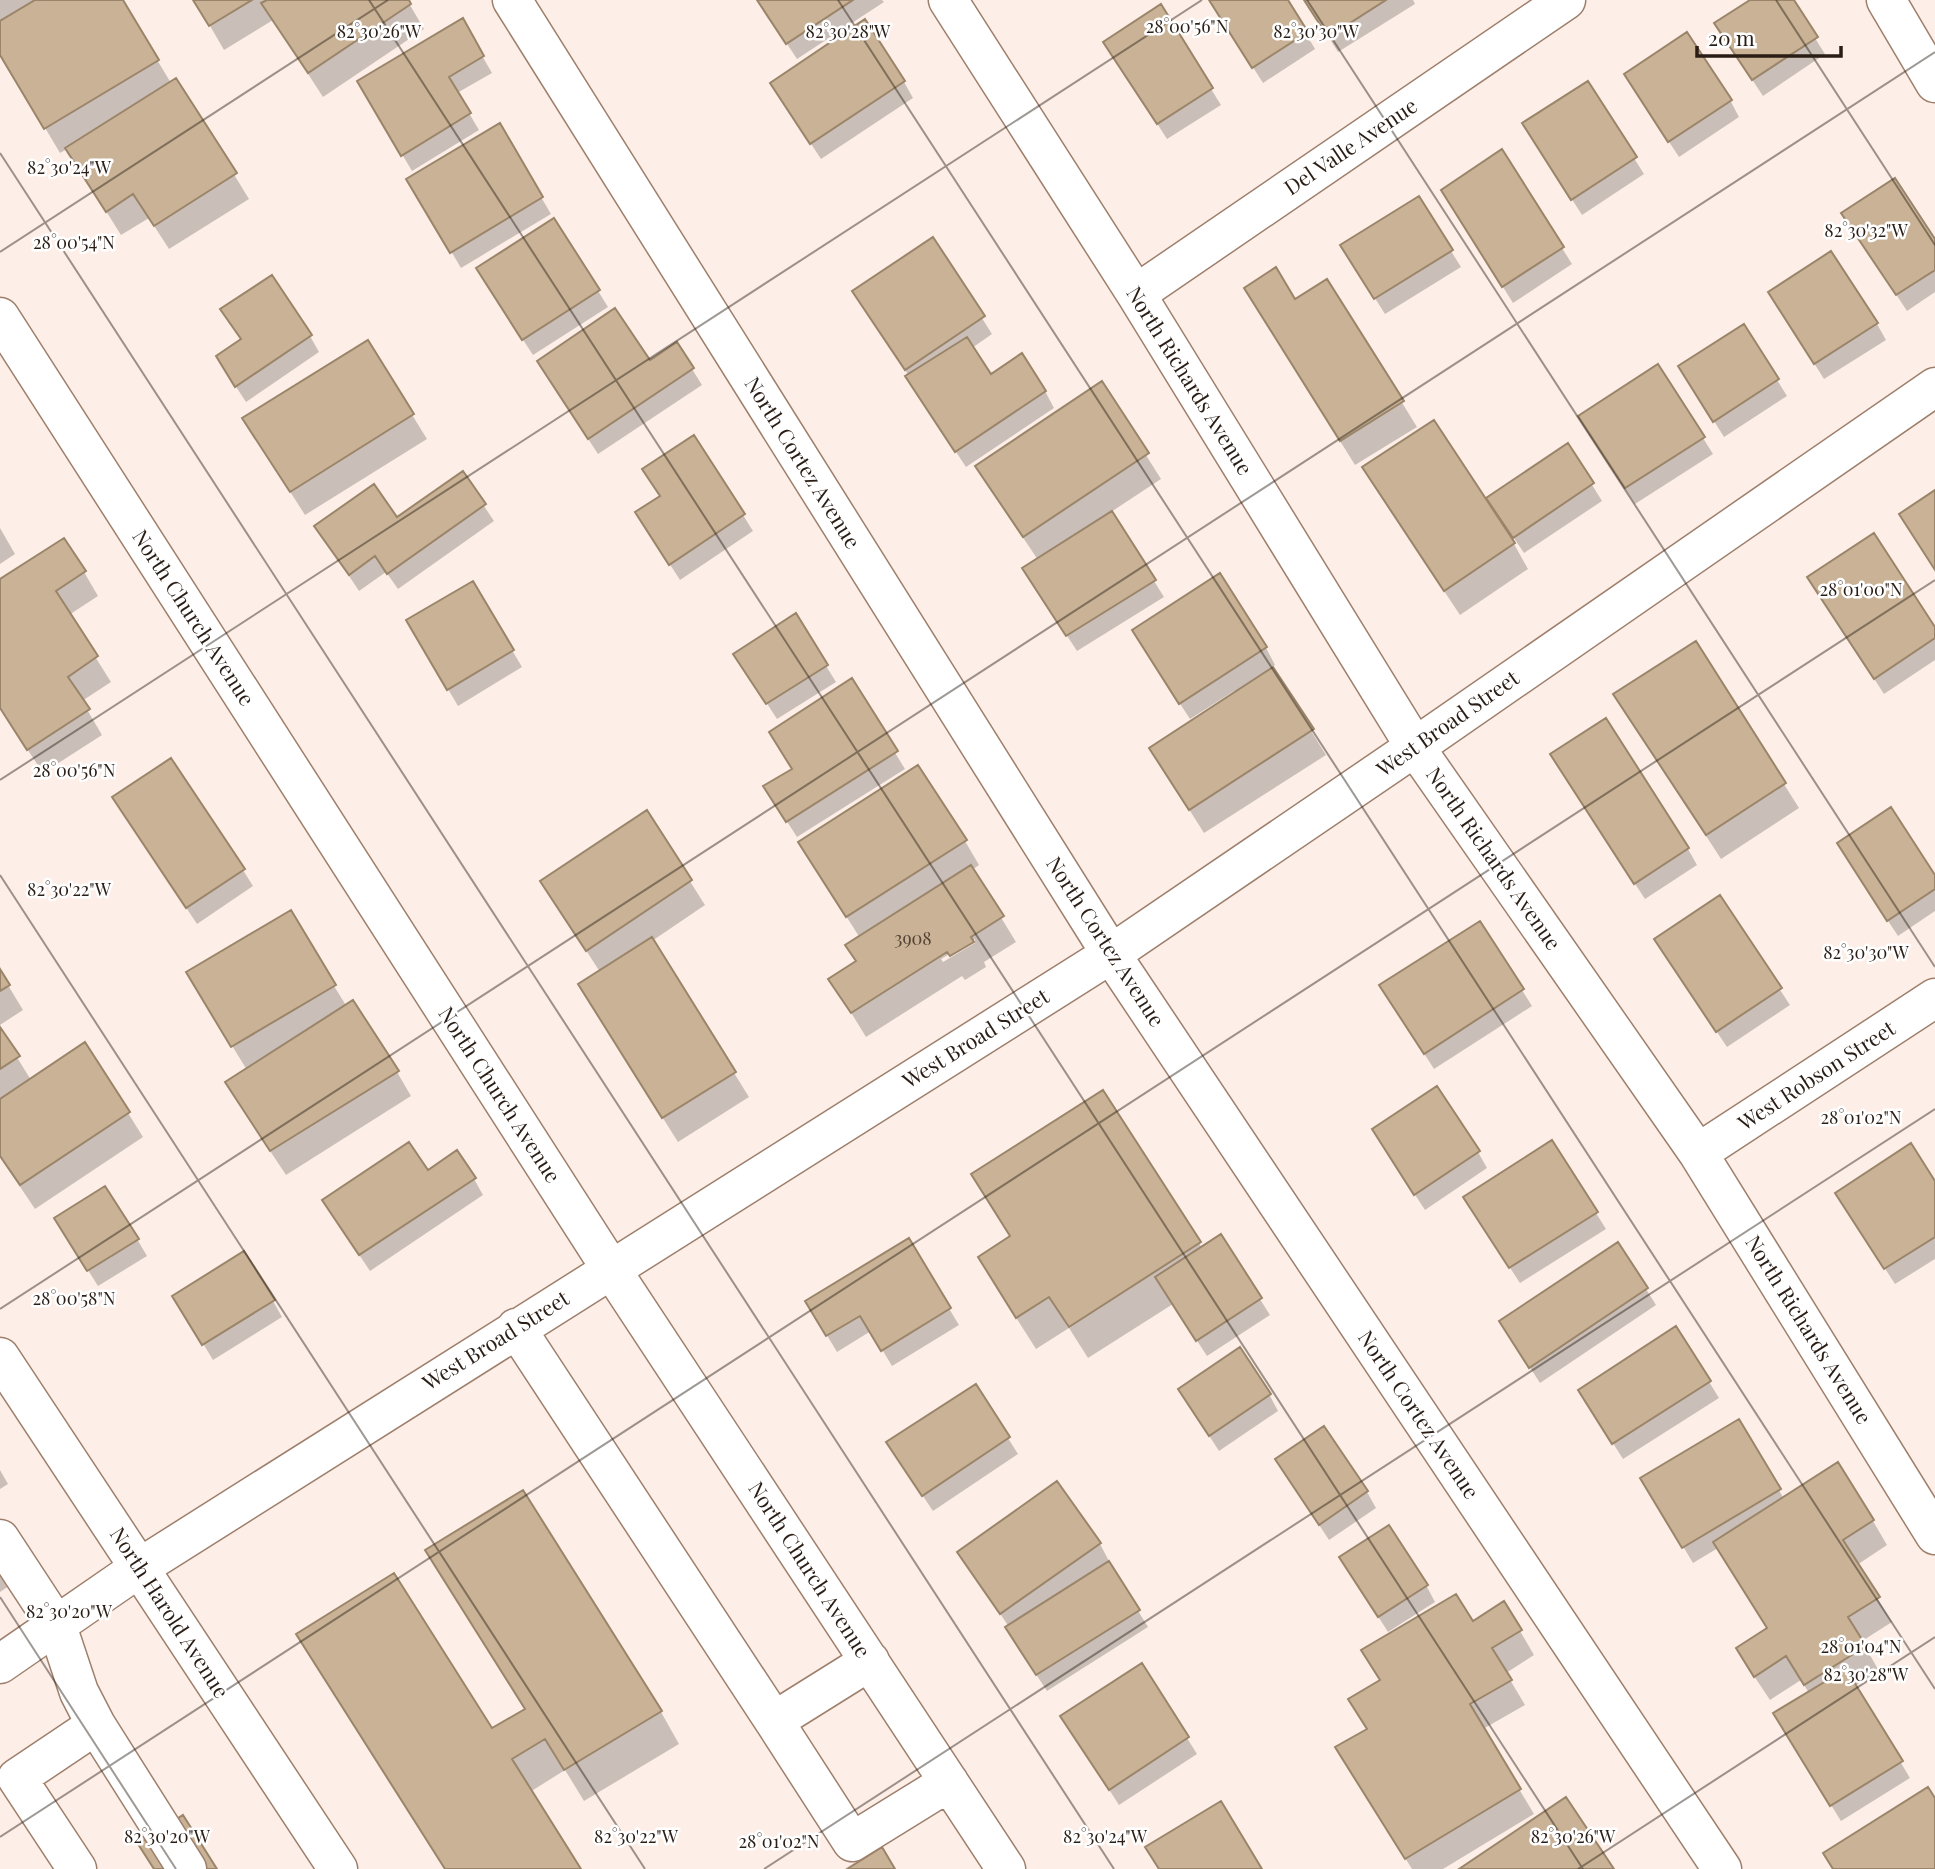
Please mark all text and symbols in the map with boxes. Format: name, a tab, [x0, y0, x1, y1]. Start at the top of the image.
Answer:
text: 28°00'56"N	[1146, 14, 1229, 38]
scale bar	[1697, 14, 1840, 58]
text: 82°30'26"W	[337, 19, 422, 43]
text: 82°30'28"W	[806, 19, 891, 43]
text: 82°30'30"W	[1273, 19, 1359, 43]
text: 20 m	[1708, 23, 1755, 51]
street label: Del Valle Avenue	[1278, 90, 1422, 200]
text: 82°30'24"W	[27, 155, 112, 179]
text: 82°30'32"W	[1824, 218, 1908, 242]
text: 28°00'54"N	[33, 230, 115, 254]
street label: North Richards Avenue	[1121, 280, 1260, 480]
street label: North Cortez Avenue	[739, 371, 868, 553]
street label: North Church Avenue	[127, 523, 262, 710]
text: 28°01'00"N	[1819, 577, 1903, 601]
street label: West Broad Street	[1369, 663, 1524, 782]
text: 28°00'56"N	[33, 758, 116, 782]
street label: North Richards Avenue	[1421, 761, 1568, 955]
street label: North Cortez Avenue	[1041, 850, 1172, 1031]
text: 82°30'22"W	[27, 877, 112, 901]
house number: 3908	[894, 926, 932, 950]
text: 82°30'30"W	[1823, 940, 1909, 964]
street label: West Broad Street	[896, 981, 1054, 1094]
street label: North Church Avenue	[433, 1000, 568, 1187]
street label: West Robson Street	[1731, 1013, 1900, 1136]
text: 28°01'02"N	[1820, 1105, 1902, 1129]
street label: North Richards Avenue	[1740, 1229, 1879, 1429]
street label: West Broad Street	[416, 1283, 574, 1396]
text: 28°00'58"N	[32, 1286, 116, 1310]
street label: North Cortez Avenue	[1353, 1324, 1486, 1504]
street label: North Church Avenue	[743, 1475, 878, 1662]
street label: North Harold Avenue	[105, 1521, 237, 1703]
text: 82°30'20"W	[26, 1599, 113, 1623]
text: 28°01'04"N	[1820, 1634, 1902, 1658]
text: 82°30'28"W	[1824, 1662, 1909, 1686]
text: 82°30'20"W	[124, 1824, 211, 1848]
text: 82°30'22"W	[594, 1824, 679, 1848]
text: 82°30'24"W	[1063, 1824, 1148, 1848]
text: 82°30'26"W	[1531, 1824, 1616, 1848]
text: 28°01'02"N	[738, 1829, 820, 1853]

